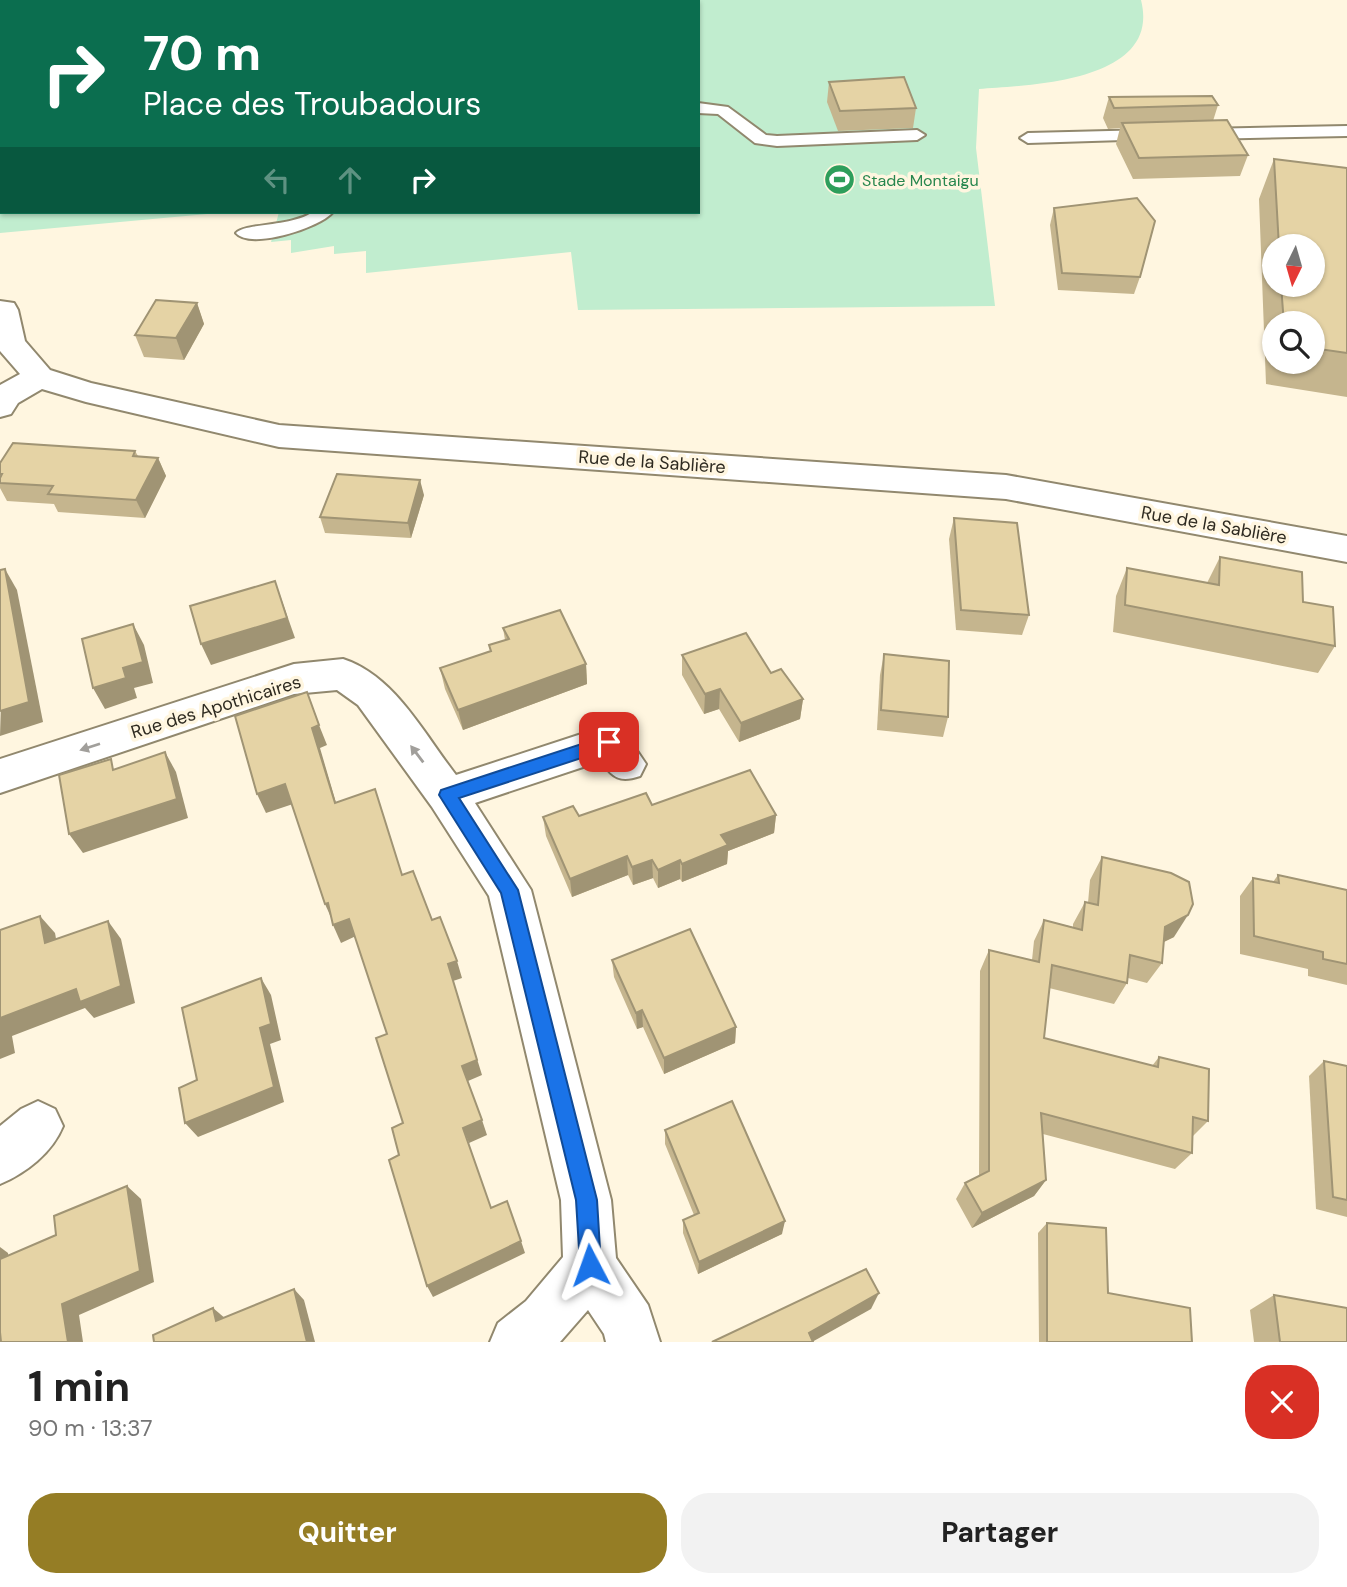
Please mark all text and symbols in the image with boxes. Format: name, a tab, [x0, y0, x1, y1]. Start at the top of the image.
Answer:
text: 70 m	[143, 21, 261, 85]
icon: right	[28, 28, 119, 119]
text: Place des Troubadours	[143, 83, 481, 125]
icon: left	[258, 161, 296, 199]
icon: ahead	[331, 161, 369, 199]
icon: right	[404, 161, 442, 199]
sports icon: Stade Montaigu	[822, 163, 856, 197]
place label: Stade Montaigu	[862, 170, 979, 191]
north arrow	[1262, 234, 1325, 298]
map controls	[1262, 234, 1325, 374]
button: search	[1262, 311, 1325, 374]
street label: Rue de la Sablière	[578, 445, 726, 479]
street label: Rue de la Sablière	[1139, 500, 1289, 550]
street label: Rue des Apothicaires	[128, 670, 304, 744]
pin	[579, 712, 639, 772]
icon: arrive	[590, 723, 628, 761]
one-way arrow	[79, 742, 100, 752]
one-way arrow	[410, 745, 424, 763]
position arrow	[553, 1228, 627, 1302]
text: 1 min	[28, 1359, 130, 1414]
button: close	[1245, 1365, 1319, 1439]
text: 90 m · 13:37	[28, 1413, 152, 1443]
button: Quitter	[28, 1493, 667, 1573]
button: Partager	[681, 1493, 1319, 1573]

